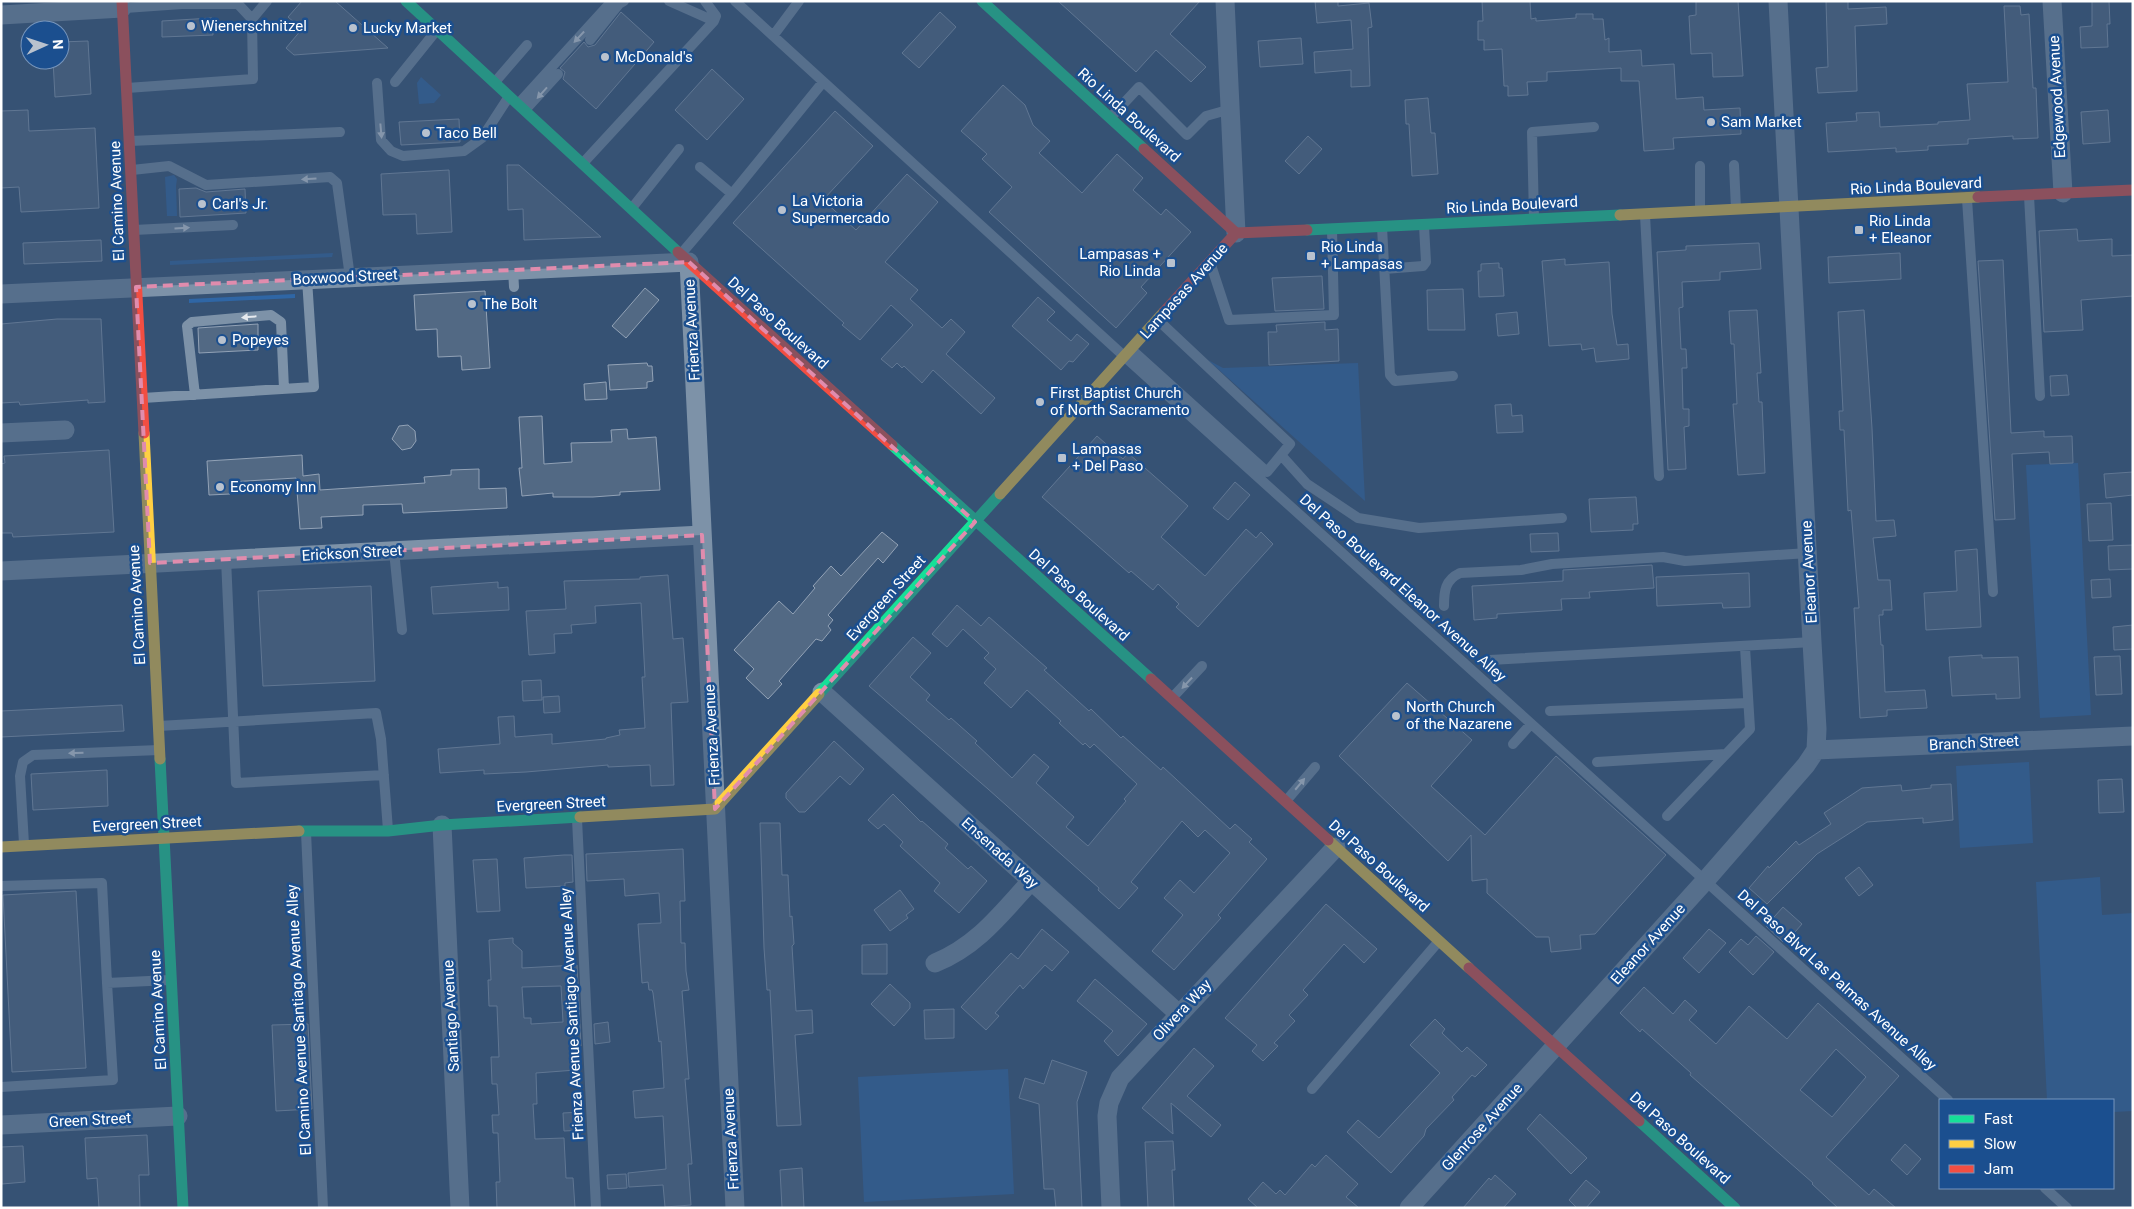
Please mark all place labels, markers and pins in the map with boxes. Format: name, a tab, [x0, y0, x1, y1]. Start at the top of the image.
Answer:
place label: Wienerschnitzel	[201, 17, 307, 35]
place label: Lucky Market	[363, 19, 452, 37]
marker: Wienerschnitzel	[185, 20, 197, 32]
marker: Lucky Market	[347, 22, 359, 34]
place label: McDonald's	[615, 48, 693, 66]
marker: McDonald's	[599, 51, 611, 63]
place label: Sam Market	[1721, 113, 1802, 131]
marker: Sam Market	[1705, 116, 1717, 128]
place label: Taco Bell	[436, 124, 497, 142]
marker: Taco Bell	[420, 127, 432, 139]
place label: La Victoria Supermercado	[792, 192, 890, 227]
place label: Carl's Jr.	[212, 195, 269, 213]
marker: Carl's Jr.	[196, 198, 208, 210]
marker: La Victoria Supermercado	[776, 204, 788, 216]
place label: Rio Linda + Eleanor	[1869, 212, 1931, 247]
marker: Rio Linda + Eleanor	[1853, 224, 1865, 236]
place label: Rio Linda + Lampasas	[1321, 238, 1403, 273]
place label: Lampasas + Rio Linda	[1079, 245, 1161, 280]
marker: Rio Linda + Lampasas	[1305, 250, 1317, 262]
marker: Lampasas + Rio Linda	[1165, 257, 1177, 269]
place label: The Bolt	[482, 295, 537, 313]
marker: The Bolt	[466, 298, 478, 310]
place label: Popeyes	[232, 331, 289, 349]
marker: Popeyes	[216, 334, 228, 346]
place label: First Baptist Church of North Sacramento	[1050, 384, 1190, 419]
marker: First Baptist Church of North Sacramento	[1034, 396, 1046, 408]
place label: Lampasas + Del Paso	[1072, 440, 1143, 475]
marker: Lampasas + Del Paso	[1056, 452, 1068, 464]
place label: Economy Inn	[230, 478, 316, 496]
marker: Economy Inn	[214, 481, 226, 493]
place label: North Church of the Nazarene	[1406, 698, 1512, 733]
marker: North Church of the Nazarene	[1390, 710, 1402, 722]

